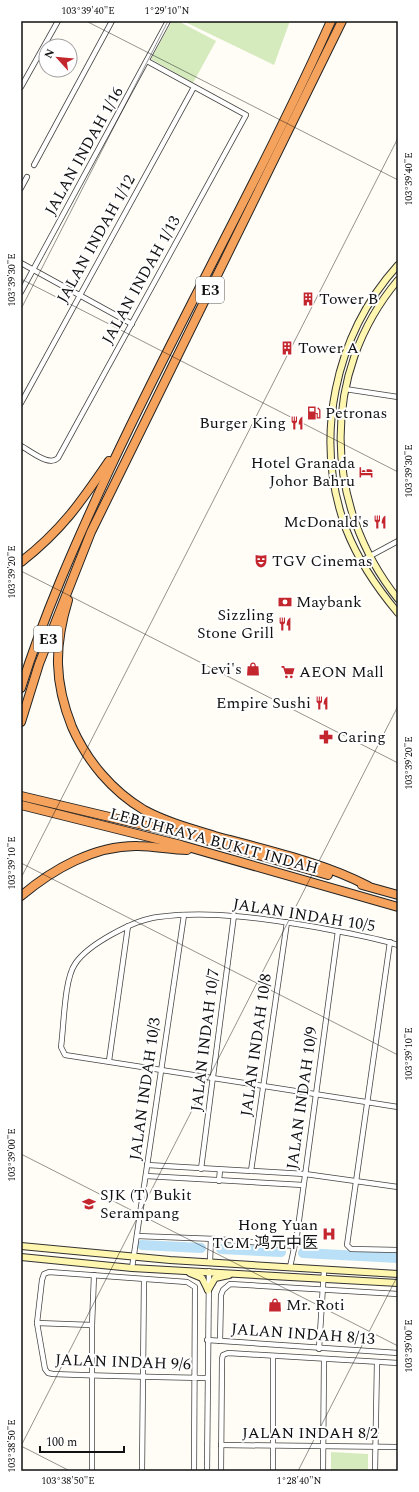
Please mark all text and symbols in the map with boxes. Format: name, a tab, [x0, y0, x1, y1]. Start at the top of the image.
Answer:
text: 103°39'40"E	[61, 3, 115, 19]
text: 1°29'10"N	[145, 3, 190, 19]
north arrow	[38, 38, 78, 78]
text: N	[40, 46, 59, 62]
street label: JALAN INDAH 1/16	[39, 82, 129, 220]
text: 103°39'40"E	[401, 152, 417, 206]
street label: JALAN INDAH 1/12	[51, 170, 141, 308]
street label: JALAN INDAH 1/13	[96, 211, 186, 349]
text: 103°39'30"E	[4, 253, 20, 307]
road number: E3	[196, 277, 224, 303]
place label: Tower B	[319, 287, 378, 311]
building icon: Tower B	[300, 291, 316, 307]
place label: Tower A	[298, 336, 359, 360]
building icon: Tower A	[279, 340, 295, 356]
place label: Petronas	[325, 401, 387, 425]
fuel station icon: Petronas	[306, 405, 322, 421]
place label: Burger King	[199, 411, 286, 435]
restaurant icon: Burger King	[289, 415, 305, 431]
text: 103°39'30"E	[401, 444, 417, 498]
place label: Hotel Granada Johor Bahru	[251, 451, 355, 493]
hotel icon: Hotel Granada Johor Bahru	[358, 464, 374, 480]
place label: McDonald's	[283, 510, 369, 534]
restaurant icon: McDonald's	[372, 514, 388, 530]
text: 103°39'20"E	[4, 545, 20, 599]
place label: TGV Cinemas	[272, 549, 373, 573]
theatre icon: TGV Cinemas	[253, 553, 269, 569]
place label: Maybank	[296, 590, 362, 614]
bank icon: Maybank	[277, 594, 293, 610]
place label: Sizzling Stone Grill	[197, 603, 274, 645]
restaurant icon: Sizzling Stone Grill	[277, 616, 293, 632]
road number: E3	[34, 626, 62, 652]
place label: Levi's	[201, 657, 242, 681]
place label: AEON Mall	[299, 660, 384, 684]
shop icon: Levi's	[245, 661, 261, 677]
supermarket icon: AEON Mall	[280, 664, 296, 680]
place label: Empire Sushi	[216, 691, 311, 715]
restaurant icon: Empire Sushi	[314, 695, 330, 711]
place label: Caring	[337, 725, 386, 749]
pharmacy icon: Caring	[318, 729, 334, 745]
text: 103°39'20"E	[401, 736, 417, 790]
street label: LEBUHRAYA BUKIT INDAH	[107, 802, 321, 880]
text: 103°39'10"E	[4, 836, 20, 890]
street label: JALAN INDAH 10/5	[231, 892, 377, 938]
street label: JALAN INDAH 10/7	[184, 967, 226, 1113]
street label: JALAN INDAH 10/8	[234, 972, 278, 1118]
street label: JALAN INDAH 10/3	[123, 1016, 167, 1162]
street label: JALAN INDAH 10/9	[280, 1025, 324, 1171]
text: 103°39'10"E	[401, 1027, 417, 1081]
text: 103°39'00"E	[4, 1128, 20, 1182]
place label: SJK (T) Bukit Serampang	[100, 1183, 192, 1225]
school or university icon: SJK (T) Bukit Serampang	[81, 1196, 97, 1212]
place label: Hong Yuan TCM 鸿元中医	[212, 1213, 318, 1255]
hospital icon: Hong Yuan TCM 鸿元中医	[321, 1226, 337, 1242]
place label: Mr. Roti	[286, 1293, 345, 1317]
shop icon: Mr. Roti	[267, 1297, 283, 1313]
street label: JALAN INDAH 8/13	[230, 1317, 376, 1351]
text: 103°39'00"E	[401, 1319, 417, 1373]
street label: JALAN INDAH 9/6	[55, 1348, 191, 1376]
text: 103°38'50"E	[4, 1419, 20, 1473]
street label: JALAN INDAH 8/2	[242, 1421, 378, 1445]
scale bar	[40, 1428, 124, 1454]
text: 100 m	[46, 1433, 77, 1452]
text: 103°38'50"E	[41, 1473, 95, 1489]
text: 1°28'40"N	[277, 1473, 322, 1489]

